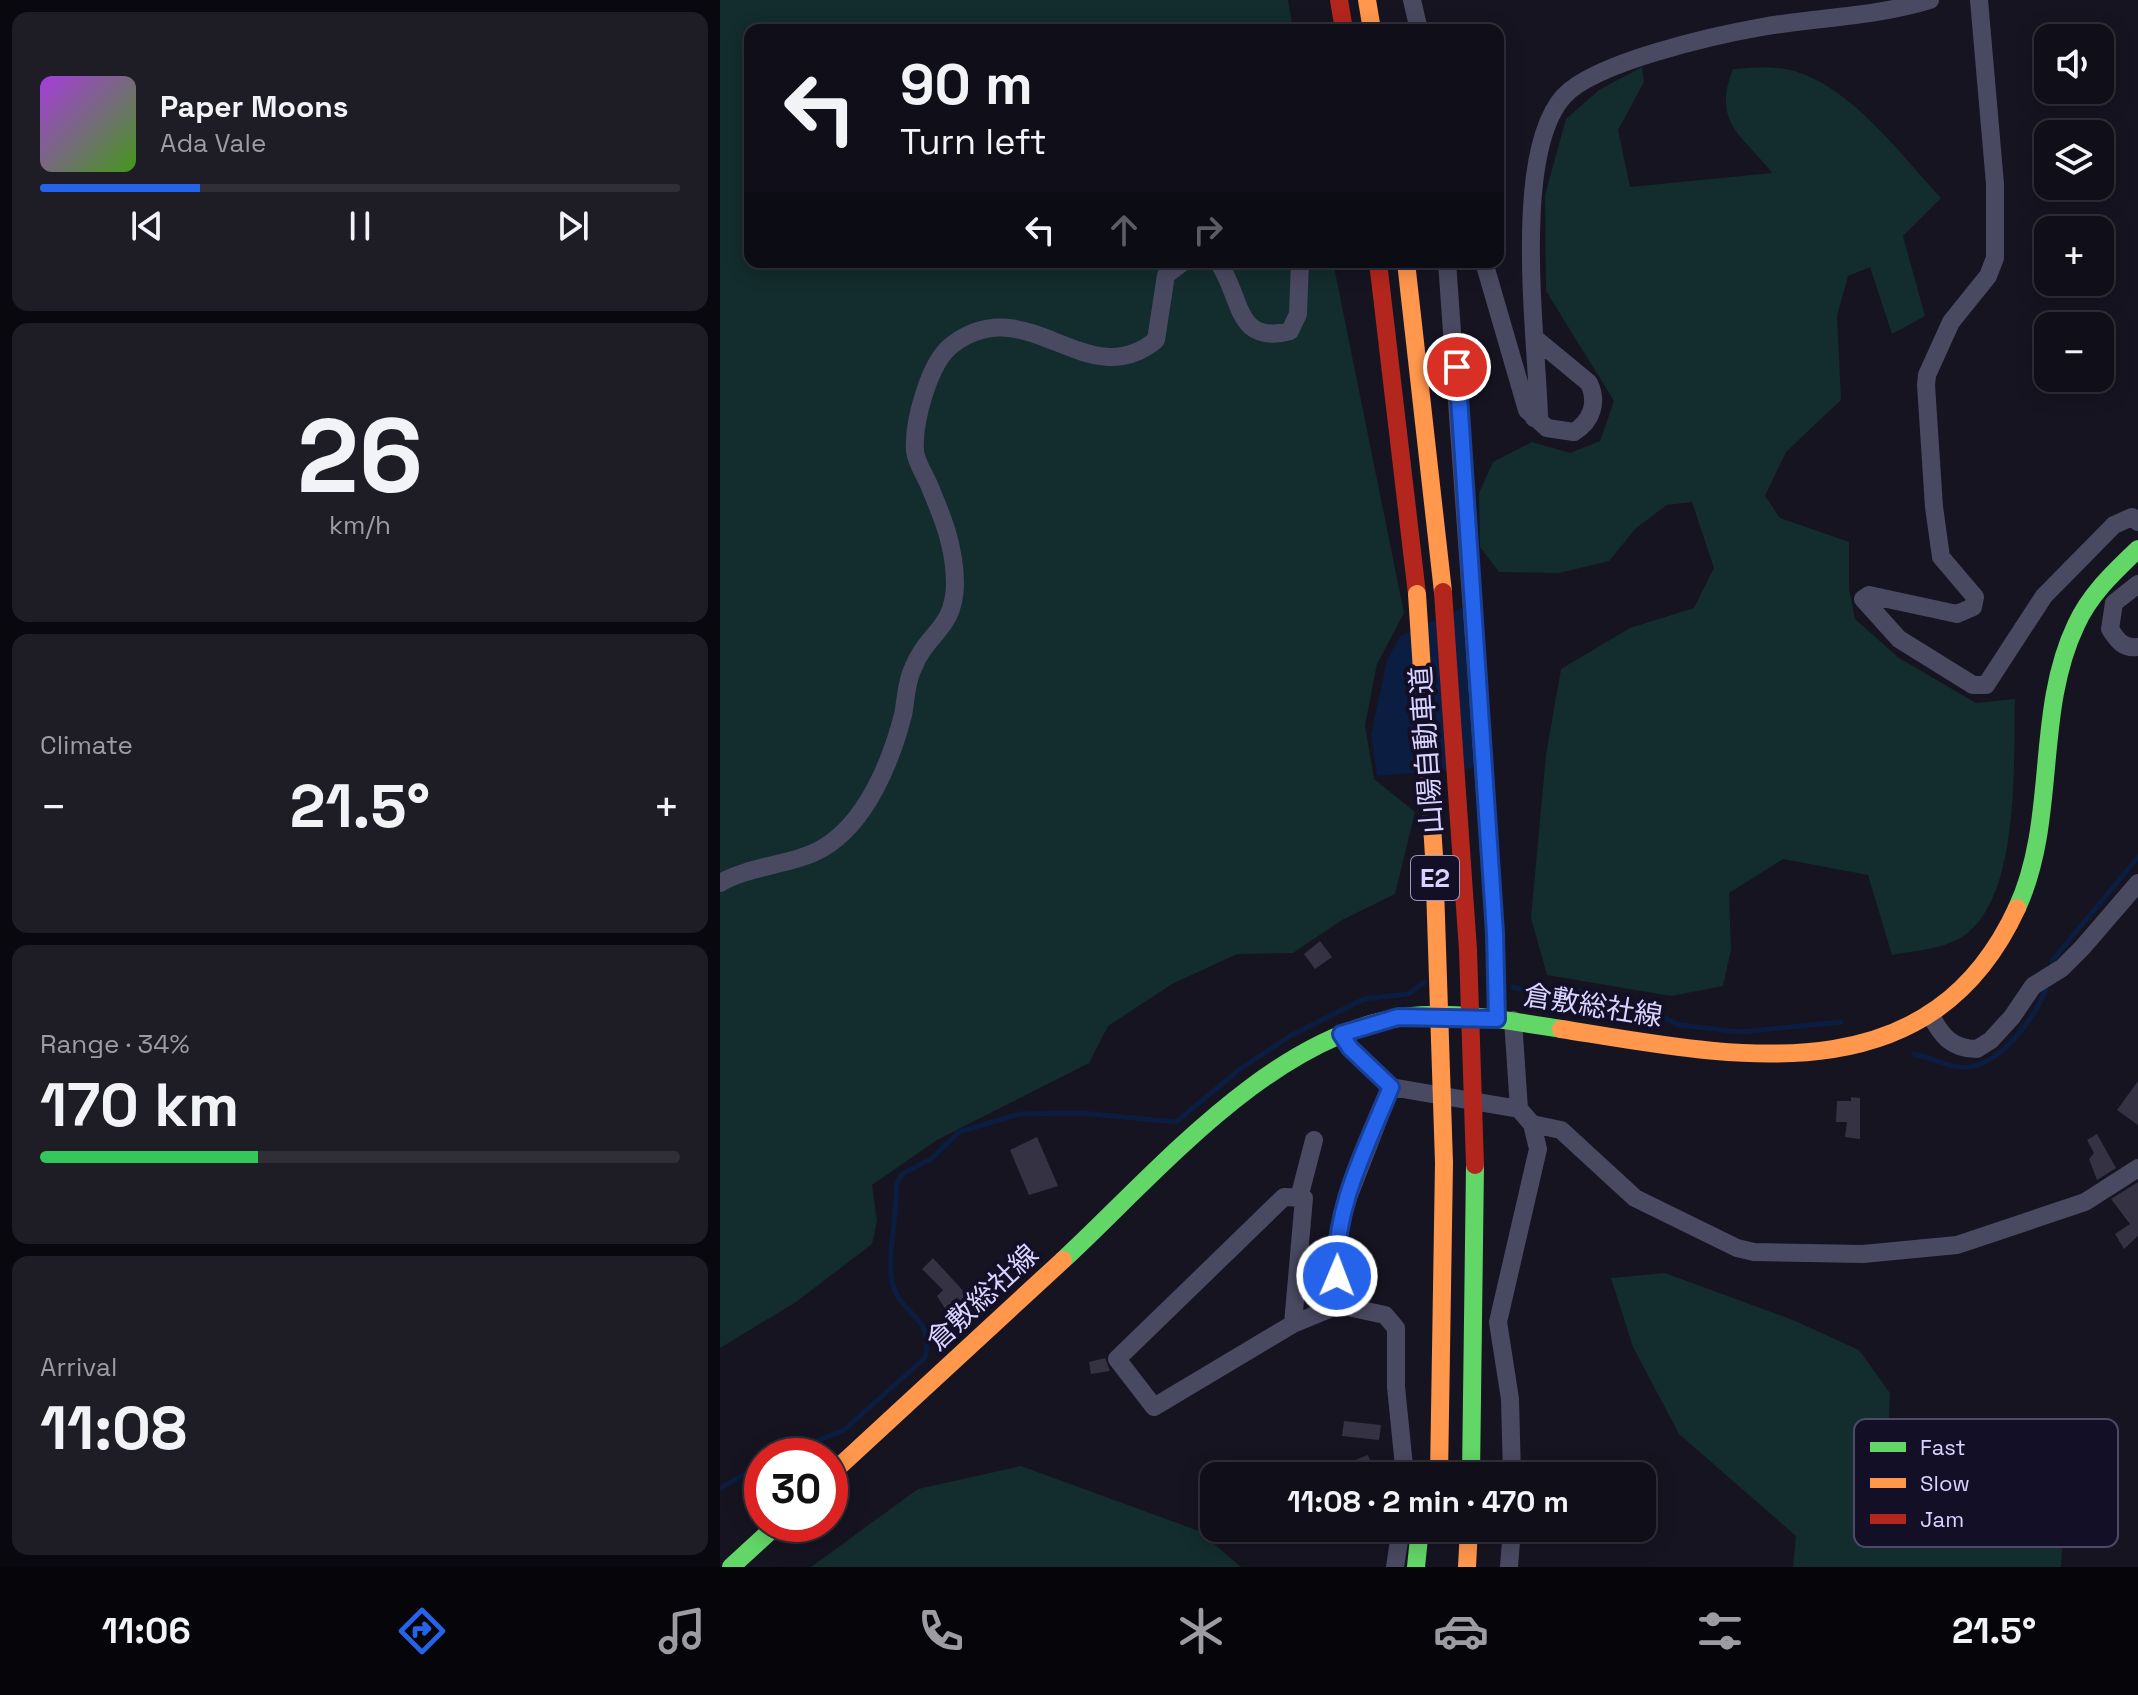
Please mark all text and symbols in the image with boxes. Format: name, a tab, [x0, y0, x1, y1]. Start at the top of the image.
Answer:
map controls	[2034, 24, 2114, 392]
button: sound	[2034, 24, 2114, 104]
text: 90 m	[900, 49, 1033, 120]
icon: left	[768, 56, 872, 160]
text: Paper Moons	[160, 87, 349, 126]
text: Turn left	[900, 119, 1047, 165]
button: layers	[2034, 120, 2114, 200]
text: Ada Vale	[160, 126, 266, 160]
icon: previous	[125, 204, 169, 248]
icon: pause	[338, 204, 382, 248]
icon: next	[551, 204, 595, 248]
icon: left	[1018, 208, 1062, 252]
icon: ahead	[1102, 208, 1146, 252]
icon: right	[1186, 208, 1230, 252]
button: +	[2034, 216, 2114, 296]
button: −	[2034, 312, 2114, 392]
pin	[1423, 333, 1491, 401]
icon: arrive	[1435, 345, 1479, 389]
text: 26	[297, 390, 423, 522]
text: km/h	[329, 508, 391, 542]
street label: 山陽自動車道	[1402, 665, 1450, 835]
text: Climate	[40, 728, 133, 762]
text: 21.5°	[290, 768, 430, 845]
text: −	[40, 779, 67, 835]
text: +	[653, 779, 680, 835]
road number: E2	[1411, 856, 1459, 900]
street label: 倉敷総社線	[1521, 976, 1665, 1034]
text: Range · 34%	[40, 1027, 190, 1061]
text: 170 km	[40, 1067, 239, 1144]
position arrow	[1295, 1234, 1379, 1318]
street label: 倉敷総社線	[919, 1236, 1045, 1358]
text: Arrival	[40, 1350, 117, 1384]
text: 11:08	[40, 1390, 187, 1467]
legend	[1854, 1419, 2118, 1547]
text: Fast	[1920, 1433, 1966, 1461]
speed limit sign: 30	[744, 1438, 848, 1542]
text: Slow	[1920, 1469, 1970, 1497]
text: 11:08 · 2 min · 470 m	[1287, 1482, 1569, 1521]
text: Jam	[1920, 1505, 1964, 1533]
icon: directions	[394, 1603, 450, 1659]
icon: music	[654, 1603, 710, 1659]
icon: phone	[913, 1603, 969, 1659]
icon: climate	[1173, 1603, 1229, 1659]
icon: car	[1433, 1603, 1489, 1659]
icon: filters	[1692, 1603, 1748, 1659]
text: 11:06	[102, 1608, 191, 1654]
text: 21.5°	[1952, 1608, 2036, 1654]

